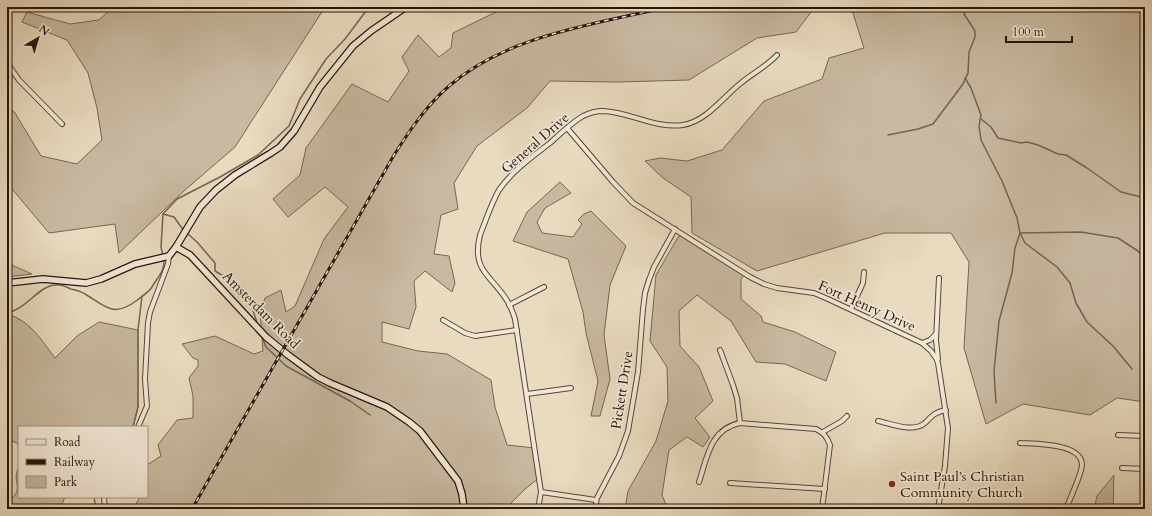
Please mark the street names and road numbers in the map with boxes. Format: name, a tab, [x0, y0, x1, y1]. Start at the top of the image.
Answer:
street label: General Drive	[497, 108, 573, 178]
street label: Amsterdam Road	[218, 267, 304, 353]
street label: Fort Henry Drive	[815, 276, 919, 336]
street label: Pickett Drive	[606, 350, 638, 430]

